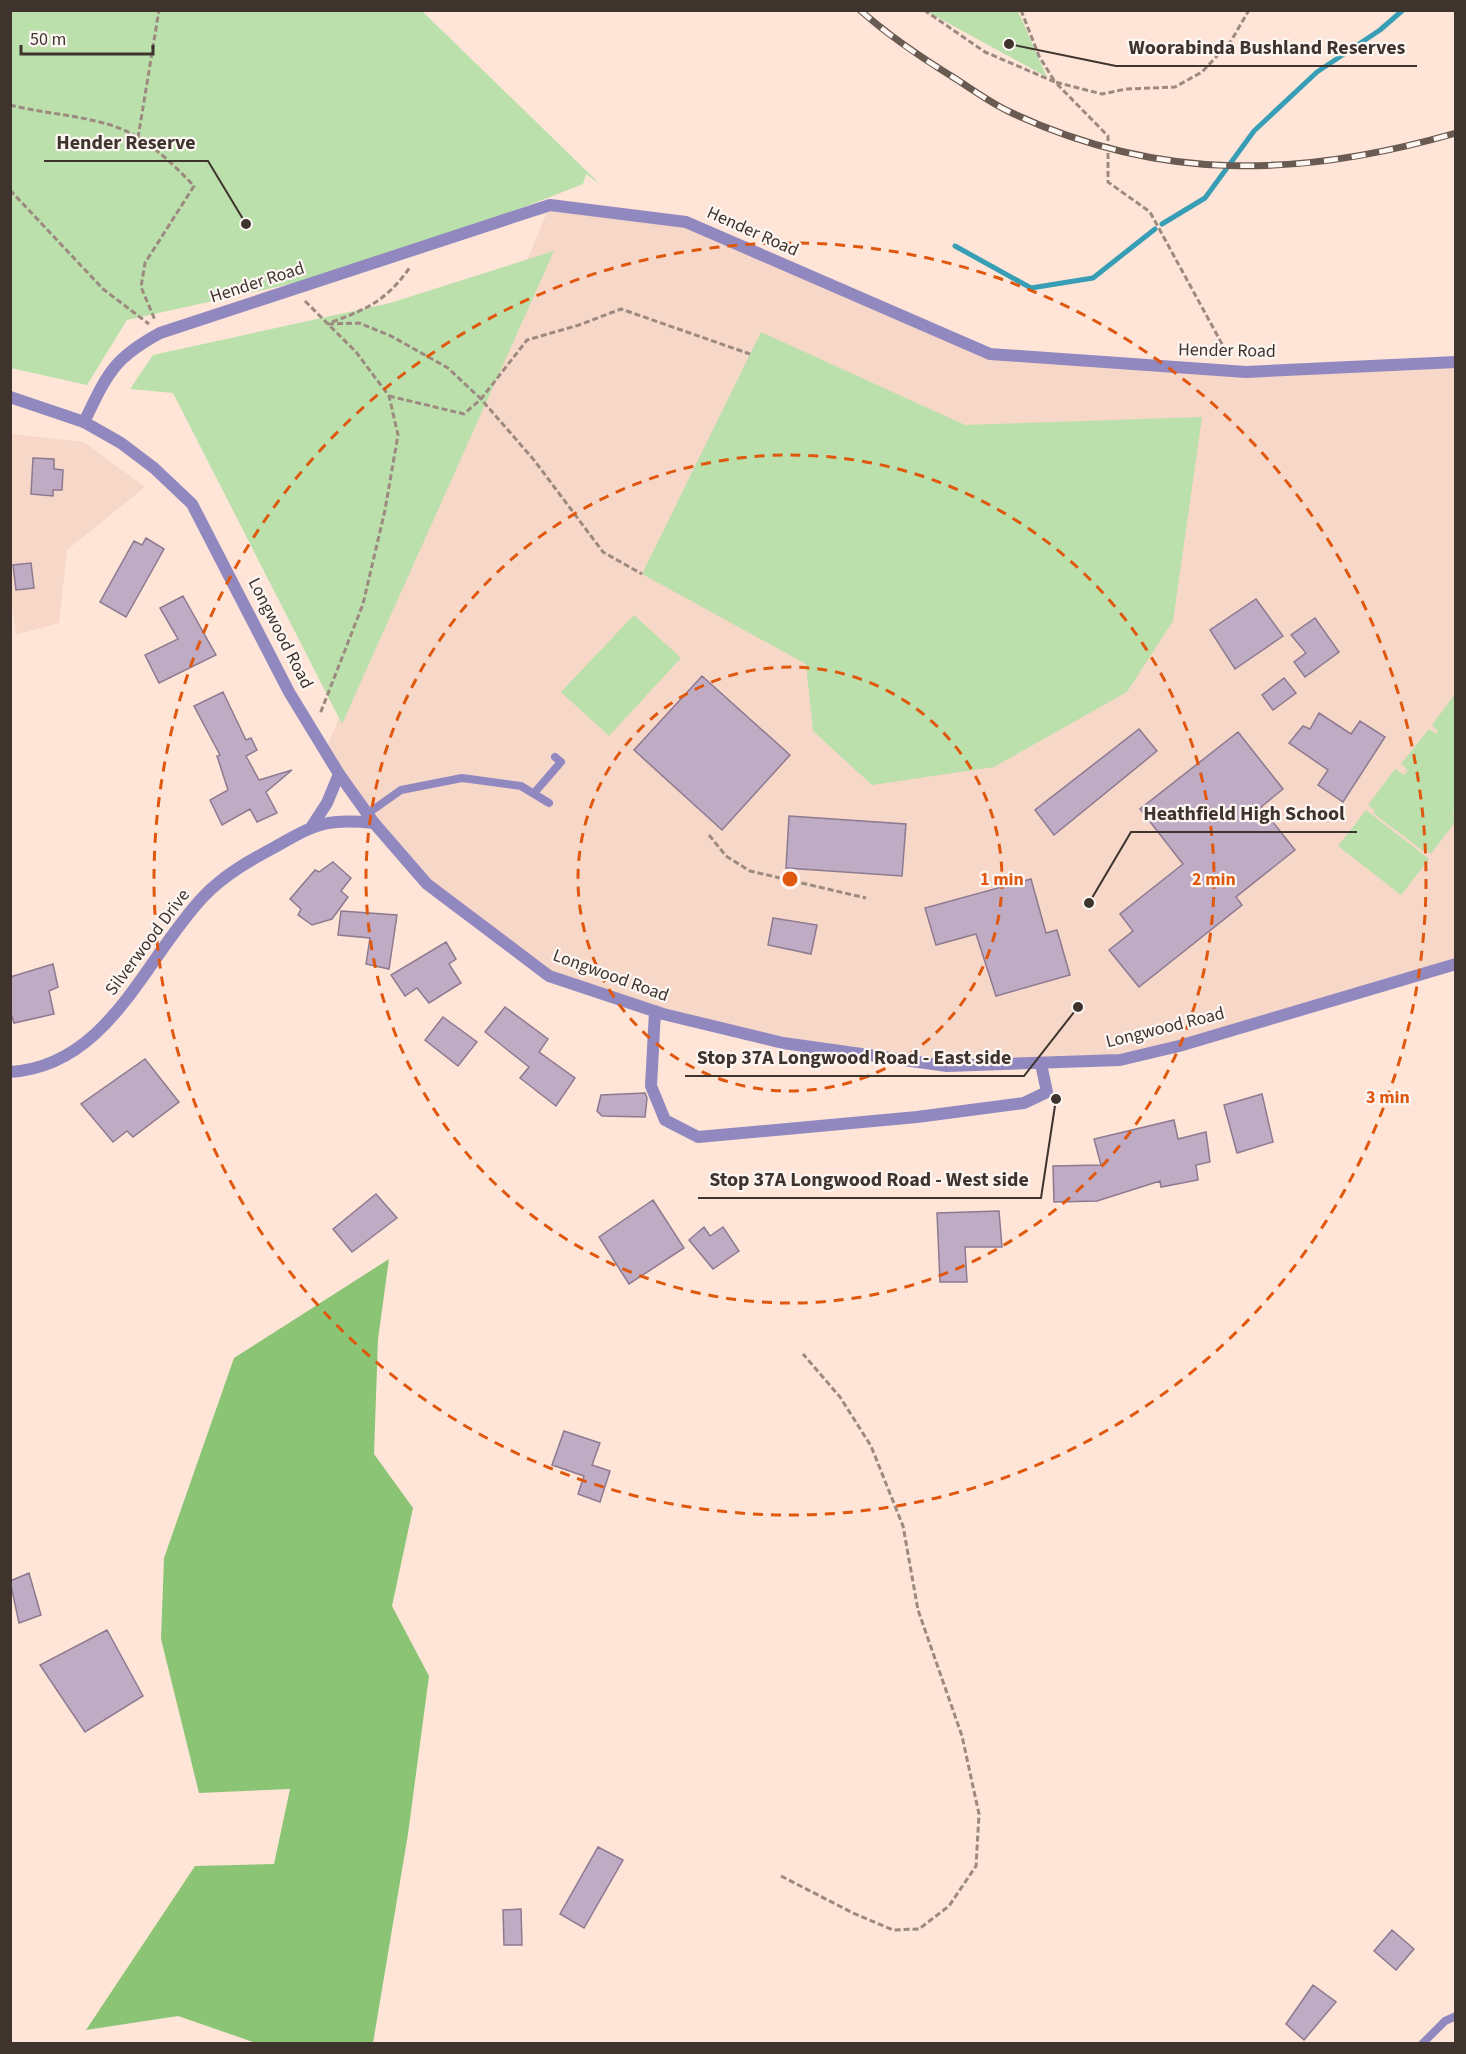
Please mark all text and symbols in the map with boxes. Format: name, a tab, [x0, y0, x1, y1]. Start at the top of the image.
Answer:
scale bar	[21, 18, 153, 56]
text: 50 m	[30, 27, 66, 52]
callout: Woorabinda Bushland Reserves	[1116, 28, 1417, 66]
text: Woorabinda Bushland Reserves	[1129, 34, 1406, 62]
callout: Hender Reserve	[44, 123, 208, 161]
text: Hender Reserve	[56, 129, 196, 157]
street label: Hender Road	[703, 200, 803, 263]
street label: Hender Road	[207, 255, 308, 309]
street label: Hender Road	[1178, 337, 1276, 364]
street label: Longwood Road	[242, 573, 319, 693]
callout: Heathfield High School	[1131, 794, 1357, 832]
text: Heathfield High School	[1143, 800, 1345, 828]
text: 1 min	[980, 867, 1024, 892]
text: 2 min	[1192, 867, 1236, 892]
centre of rings	[780, 869, 800, 889]
street label: Silverwood Drive	[99, 884, 196, 1001]
street label: Longwood Road	[549, 943, 672, 1008]
street label: Longwood Road	[1103, 1001, 1227, 1054]
callout: Stop 37A Longwood Road - East side	[685, 1038, 1024, 1076]
text: Stop 37A Longwood Road - East side	[697, 1044, 1011, 1072]
text: 3 min	[1366, 1085, 1410, 1110]
callout: Stop 37A Longwood Road - West side	[698, 1160, 1041, 1198]
text: Stop 37A Longwood Road - West side	[709, 1166, 1029, 1194]

